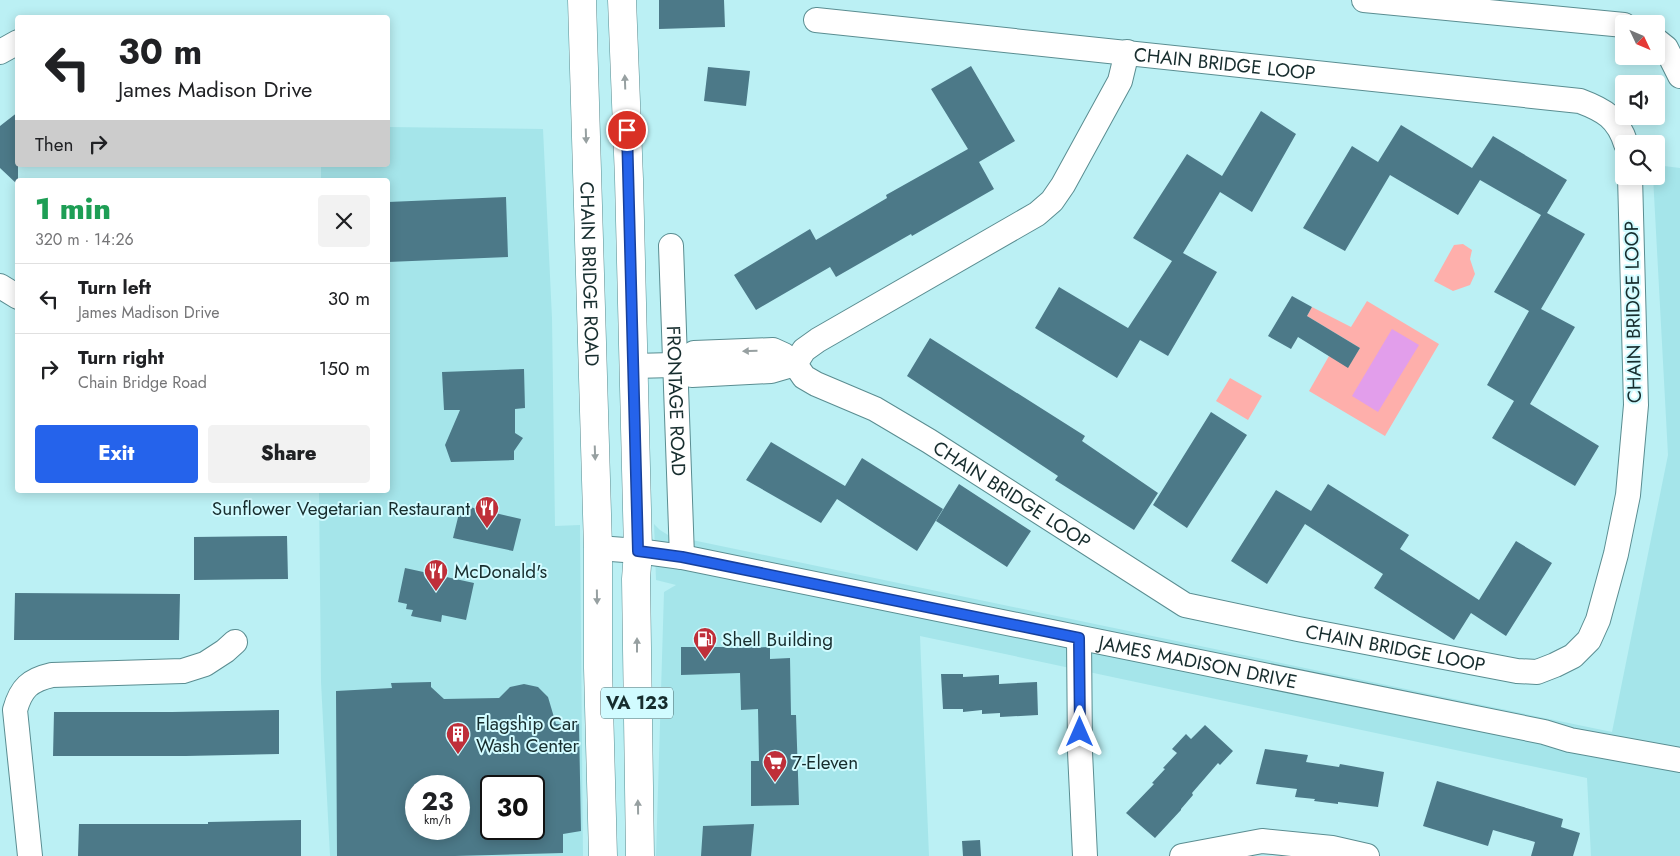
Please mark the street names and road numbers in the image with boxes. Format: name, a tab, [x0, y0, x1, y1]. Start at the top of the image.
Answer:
street label: CHAIN BRIDGE LOOP	[1133, 40, 1317, 86]
street label: CHAIN BRIDGE ROAD	[574, 181, 606, 367]
street label: CHAIN BRIDGE LOOP	[1618, 221, 1648, 403]
street label: FRONTAGE ROAD	[660, 325, 693, 477]
street label: CHAIN BRIDGE LOOP	[928, 434, 1096, 555]
street label: CHAIN BRIDGE LOOP	[1303, 617, 1488, 678]
street label: JAMES MADISON DRIVE	[1094, 628, 1299, 695]
road number: VA 123	[601, 688, 673, 718]

